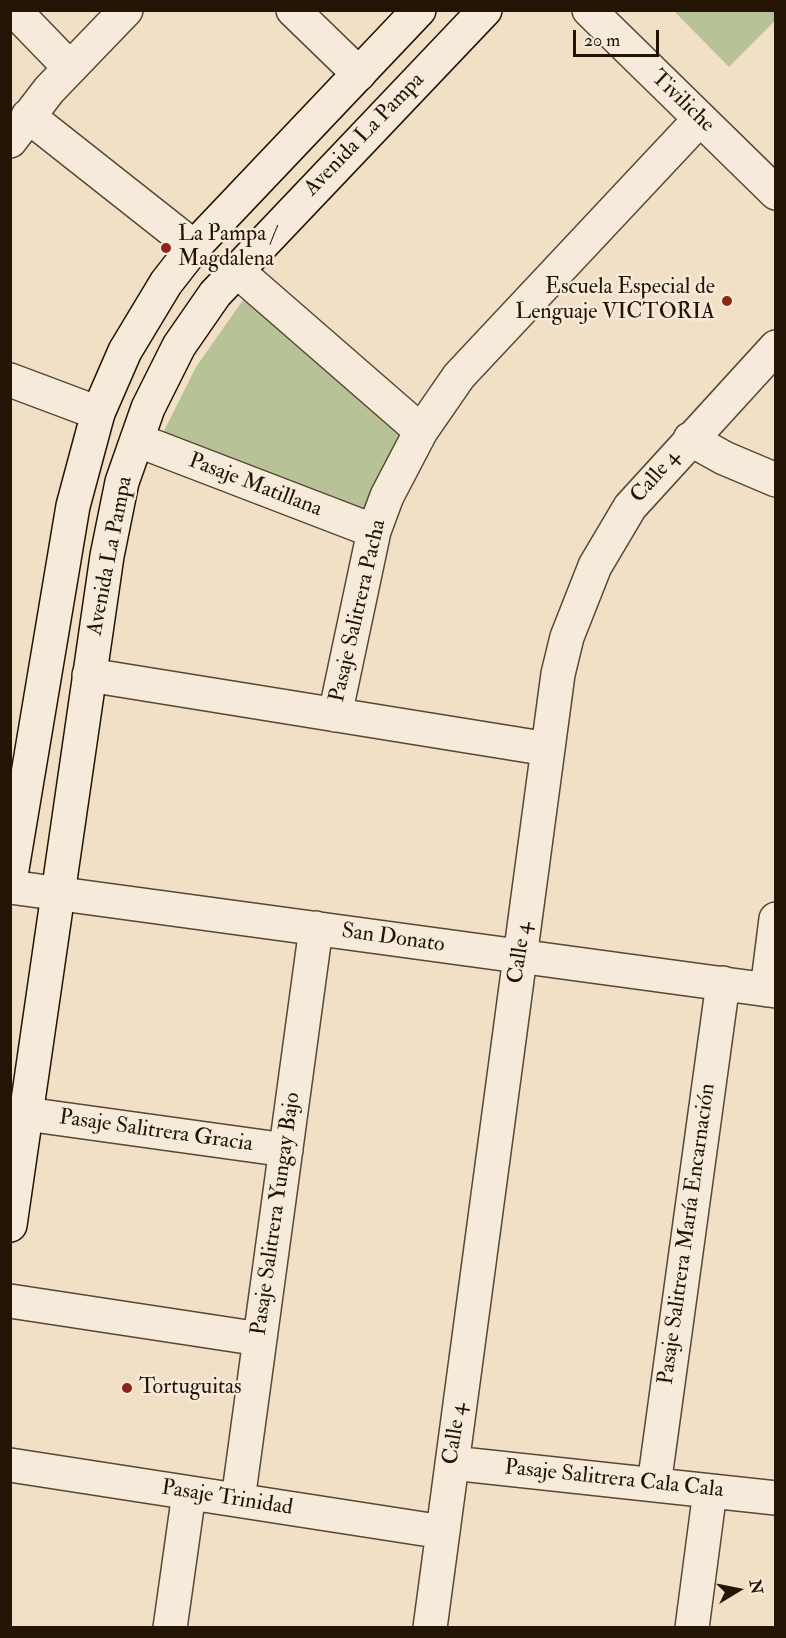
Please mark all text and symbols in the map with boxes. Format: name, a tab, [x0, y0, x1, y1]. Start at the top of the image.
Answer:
scale bar	[576, 18, 662, 56]
text: 20 m	[584, 29, 620, 52]
street label: Tiviliche	[645, 65, 719, 139]
street label: Avenida La Pampa	[299, 68, 431, 202]
place label: La Pampa / Magdalena	[178, 222, 277, 274]
marker: La Pampa / Magdalena	[159, 241, 173, 255]
place label: Escuela Especial de Lenguaje VICTORIA	[515, 275, 715, 326]
marker: Escuela Especial de Lenguaje VICTORIA	[720, 294, 734, 308]
street label: Calle 4	[626, 445, 686, 509]
street label: Pasaje Matillana	[185, 448, 325, 524]
street label: Avenida La Pampa	[83, 474, 139, 638]
street label: Pasaje Salitrera Pacha	[325, 517, 393, 705]
street label: San Donato	[340, 919, 446, 959]
street label: Calle 4	[504, 920, 538, 986]
street label: Pasaje Salitrera María Encarnación	[654, 1082, 722, 1386]
street label: Pasaje Salitrera Yungay Bajo	[247, 1091, 307, 1337]
street label: Pasaje Salitrera Gracia	[57, 1105, 255, 1159]
place label: Tortuguitas	[139, 1375, 242, 1401]
marker: Tortuguitas	[120, 1381, 134, 1395]
street label: Calle 4	[439, 1401, 473, 1467]
street label: Pasaje Salitrera Cala Cala	[503, 1455, 725, 1505]
street label: Pasaje Trinidad	[159, 1476, 295, 1522]
north arrow	[708, 1560, 768, 1620]
text: N	[745, 1578, 767, 1596]

